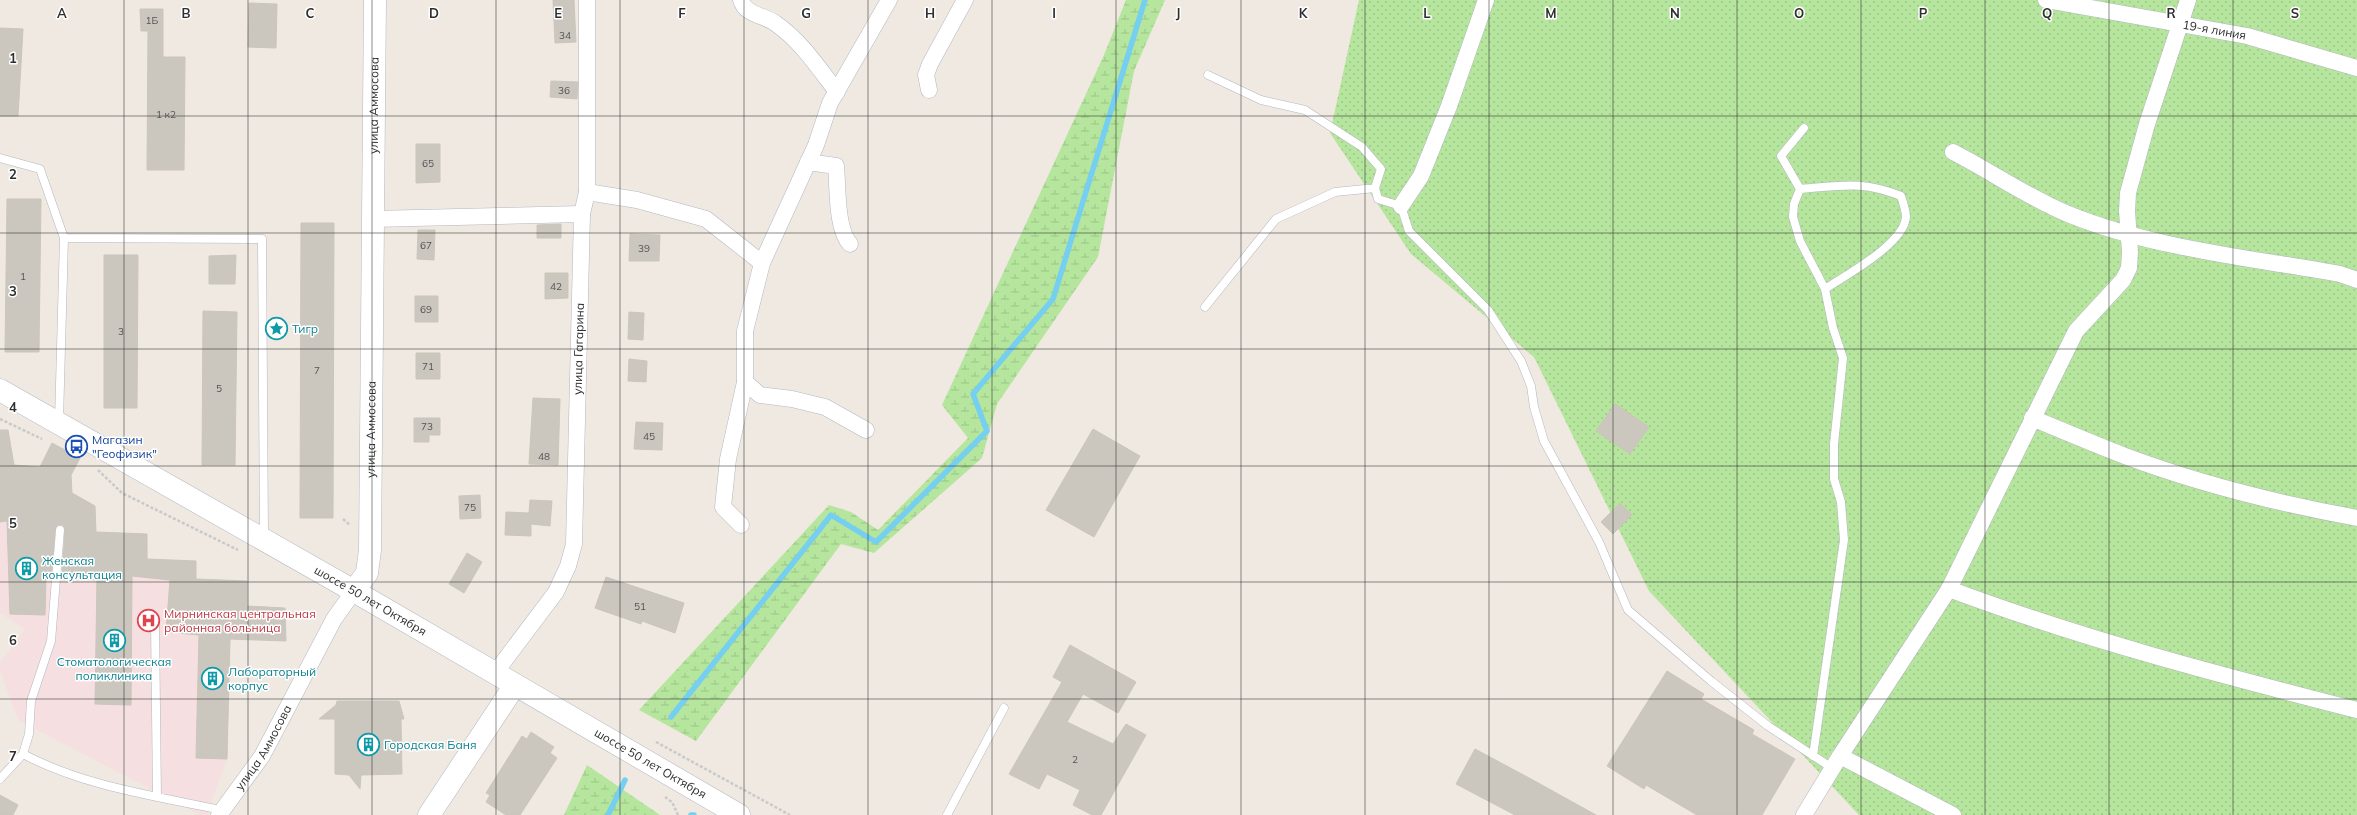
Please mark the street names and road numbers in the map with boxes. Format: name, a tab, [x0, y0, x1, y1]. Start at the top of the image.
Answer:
street label: 19-я линия	[2181, 17, 2247, 43]
street label: улица Аммосова	[366, 57, 381, 154]
street label: улица Гагарина	[570, 303, 587, 395]
street label: улица Аммосова	[363, 381, 379, 478]
street label: шоссе 50 лет Октября	[312, 562, 429, 639]
street label: улица Аммосова	[232, 702, 295, 793]
street label: шоссе 50 лет Октября	[592, 725, 709, 802]

